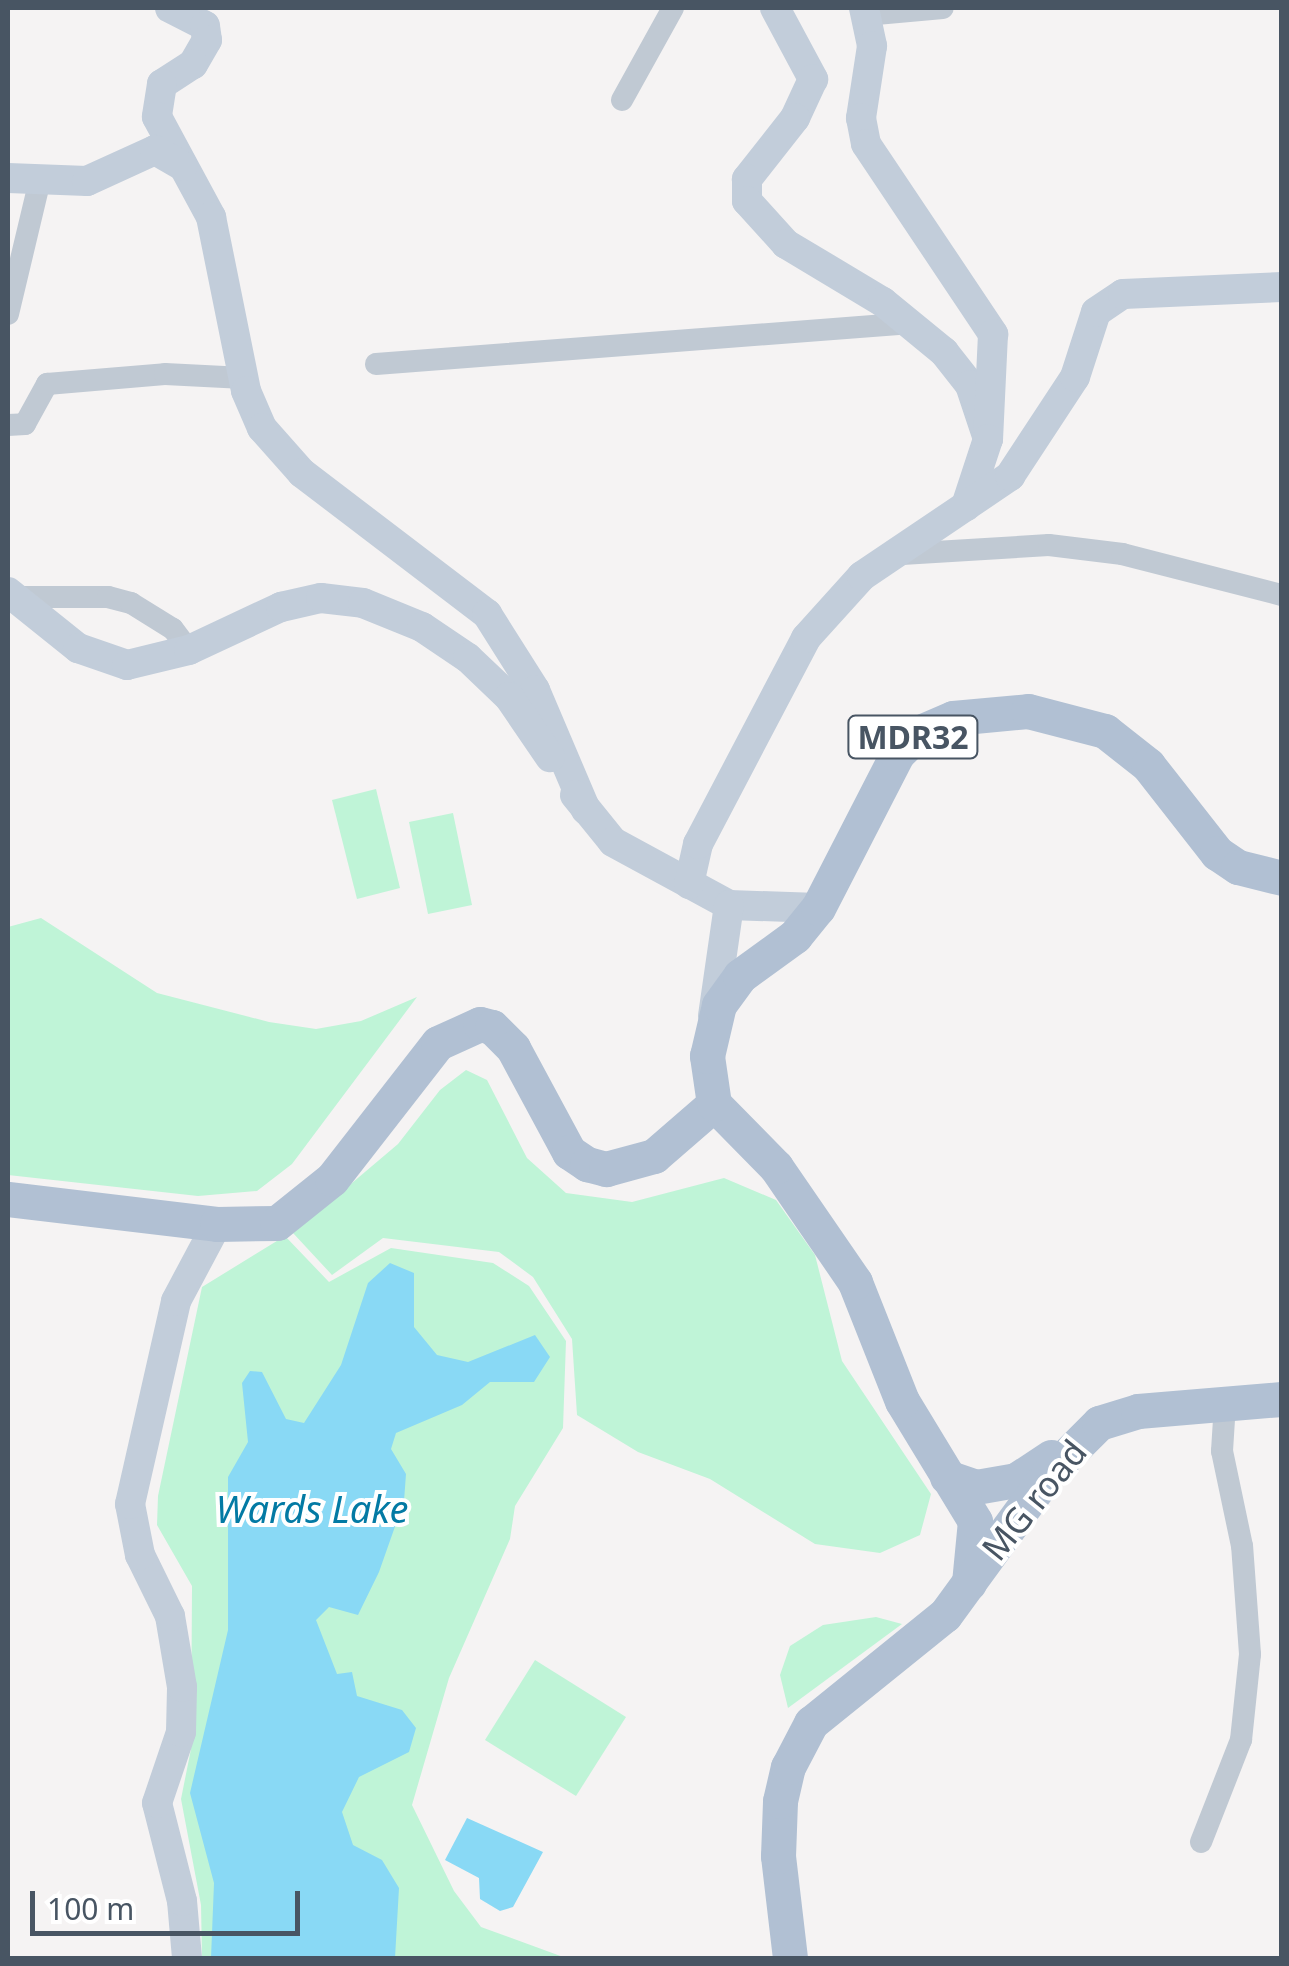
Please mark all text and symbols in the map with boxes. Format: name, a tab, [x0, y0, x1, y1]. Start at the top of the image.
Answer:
road number: MDR32	[846, 710, 980, 764]
street label: MG road	[973, 1431, 1095, 1569]
water label: Wards Lake	[216, 1486, 408, 1532]
scale bar	[35, 1871, 305, 1933]
text: 100 m	[47, 1888, 134, 1929]

